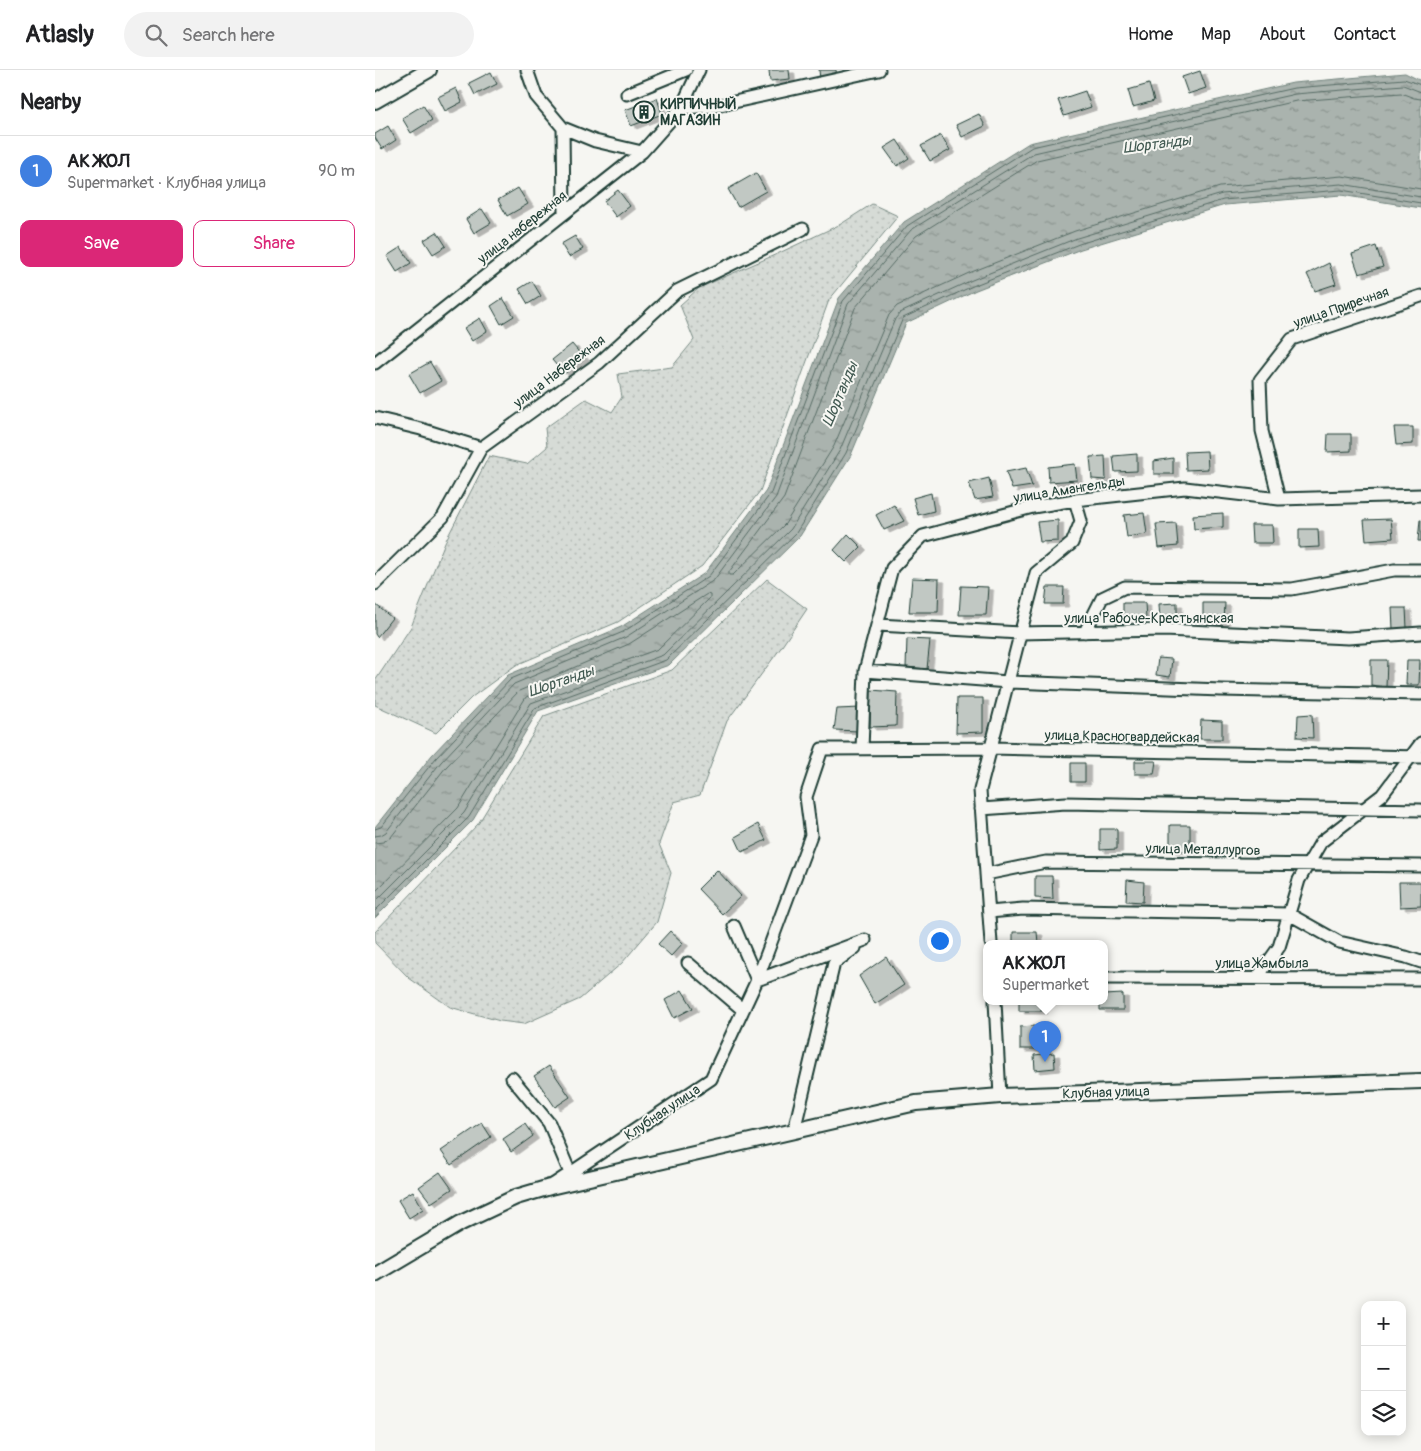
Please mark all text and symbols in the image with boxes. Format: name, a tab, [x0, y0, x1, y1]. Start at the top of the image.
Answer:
search box	[124, 12, 474, 57]
text: Atlasly	[25, 20, 94, 49]
icon: search	[142, 21, 170, 49]
text: Search here	[182, 23, 275, 47]
text: Home	[1128, 23, 1173, 46]
text: Map	[1201, 23, 1231, 46]
text: About	[1259, 23, 1305, 46]
text: Contact	[1333, 23, 1396, 46]
text: Nearby	[20, 89, 81, 116]
place label: КИРПИЧНЫЙ МАГАЗИН	[660, 96, 737, 129]
building icon: КИРПИЧНЫЙ МАГАЗИН	[632, 100, 656, 124]
water label: Шортанды	[1122, 131, 1193, 158]
text: АК ЖОЛ	[67, 149, 129, 173]
text: 1	[33, 161, 39, 181]
text: 90 m	[318, 161, 355, 181]
text: Supermarket · Клубная улица	[67, 173, 266, 193]
street label: улица набережная	[474, 187, 570, 268]
button: Save	[20, 220, 183, 267]
button: Share	[193, 220, 355, 267]
street label: улица Приречная	[1290, 283, 1391, 332]
street label: улица Набережная	[509, 331, 608, 412]
water label: Шортанды	[818, 358, 863, 429]
street label: улица Амангельды	[1011, 472, 1126, 507]
street label: улица Рабоче-Крестьянская	[1063, 610, 1234, 627]
water label: Шортанды	[526, 661, 598, 702]
street label: улица Красногвардейская	[1043, 727, 1200, 746]
street label: улица Металлургов	[1144, 840, 1261, 859]
your location	[927, 928, 953, 954]
popup	[983, 940, 1108, 1005]
text: АК ЖОЛ	[1002, 951, 1064, 975]
street label: улица Жамбыла	[1215, 955, 1308, 972]
text: Supermarket	[1002, 975, 1089, 995]
pin: 1	[1029, 1021, 1061, 1062]
street label: Клубная улица	[621, 1081, 703, 1144]
street label: Клубная улица	[1062, 1082, 1150, 1103]
map controls	[1361, 1301, 1406, 1436]
button: +	[1361, 1301, 1406, 1346]
button: −	[1361, 1346, 1406, 1391]
button: layers	[1361, 1391, 1406, 1436]

